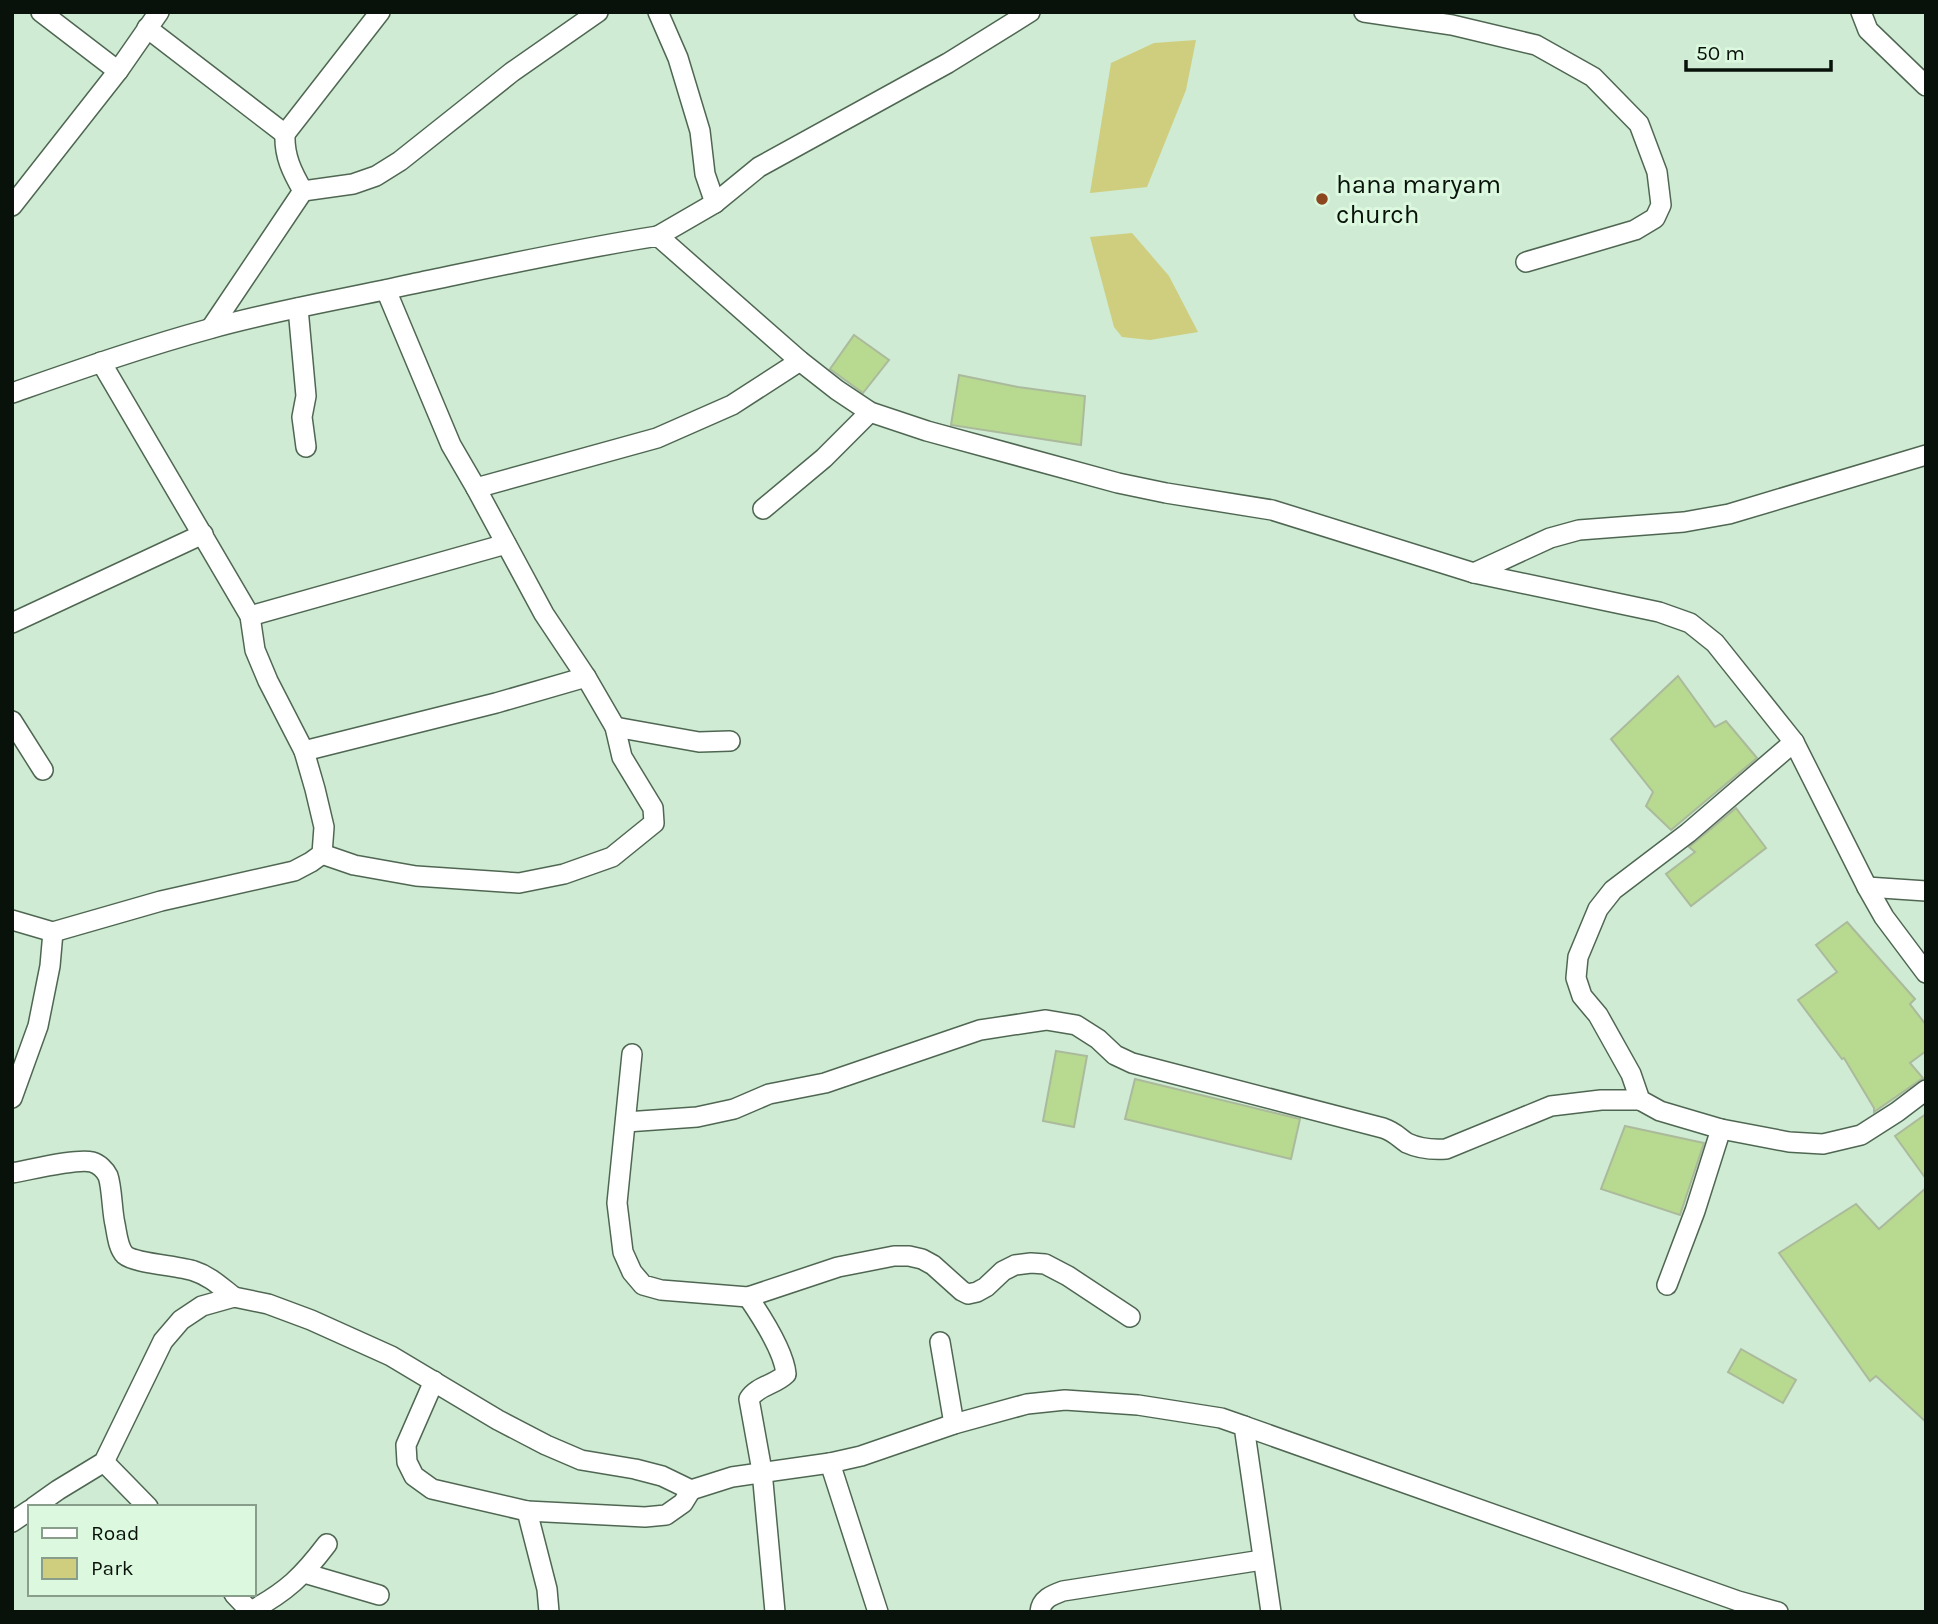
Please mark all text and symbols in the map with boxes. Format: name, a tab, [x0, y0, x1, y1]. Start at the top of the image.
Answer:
scale bar	[1686, 28, 1831, 72]
text: 50 m	[1696, 41, 1745, 65]
place label: hana maryam church	[1336, 169, 1501, 230]
marker: hana maryam church	[1314, 191, 1330, 207]
legend	[28, 1505, 256, 1596]
text: Road	[91, 1521, 139, 1545]
text: Park	[91, 1556, 134, 1580]

